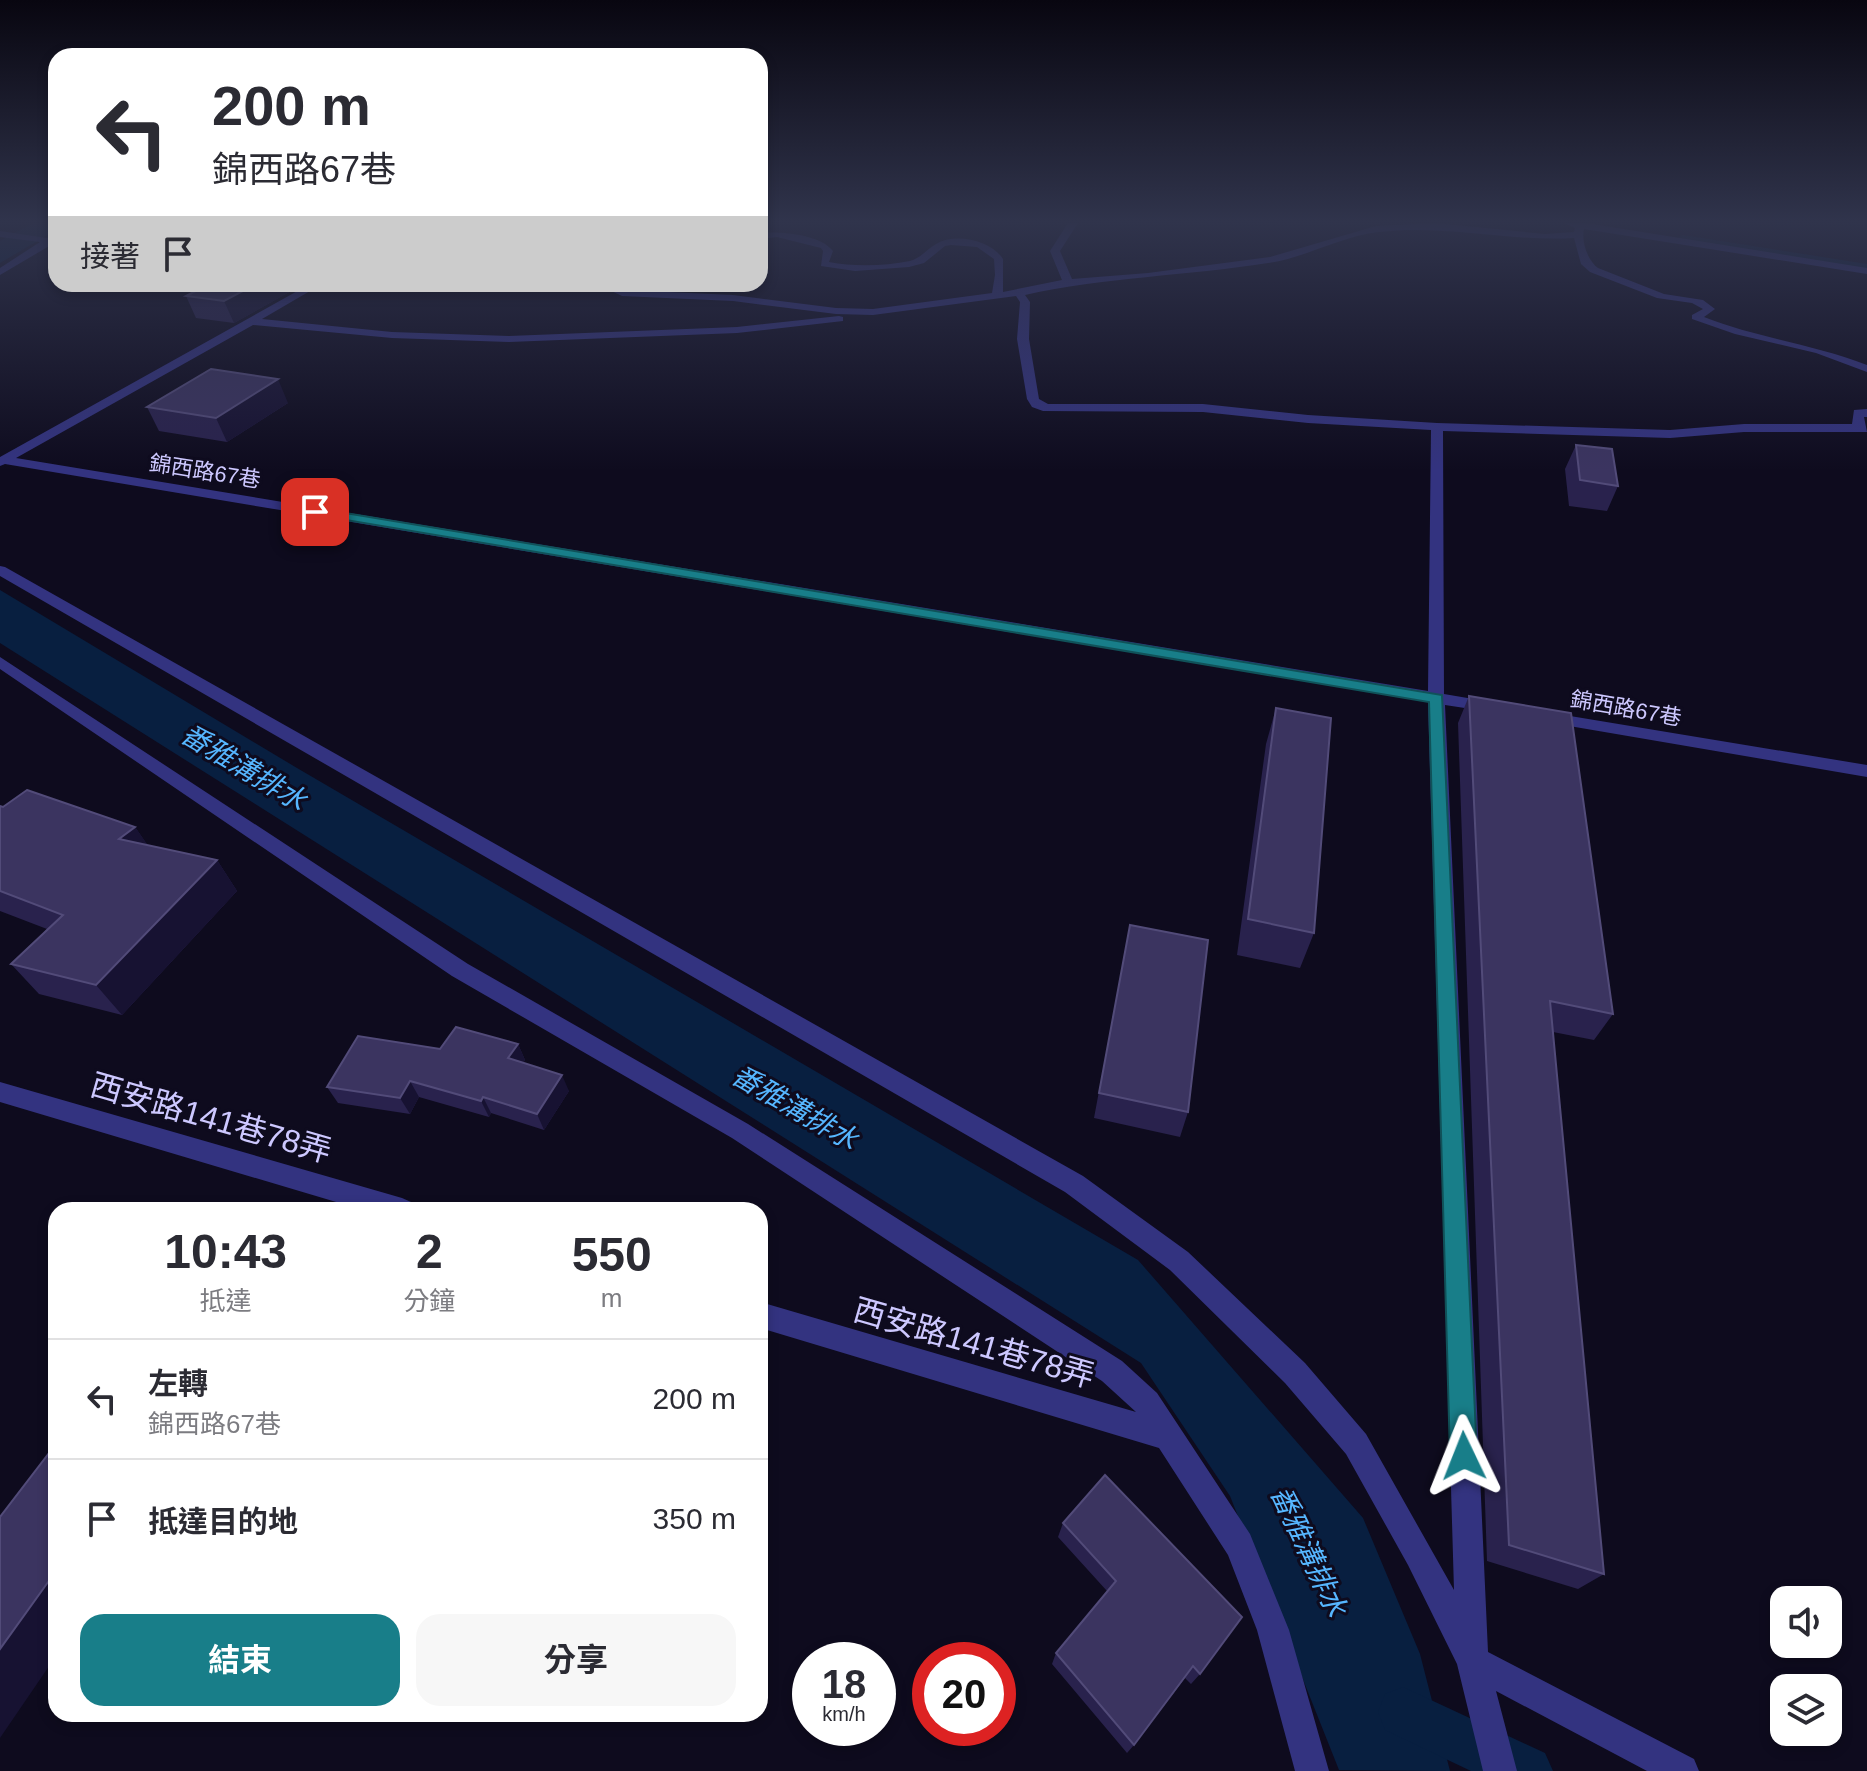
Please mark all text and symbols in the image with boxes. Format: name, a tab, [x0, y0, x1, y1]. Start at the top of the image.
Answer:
text: 200 m	[212, 74, 371, 137]
icon: left	[80, 80, 184, 184]
text: 錦西路67巷	[212, 149, 396, 190]
icon: arrive	[156, 232, 200, 276]
text: 接著	[80, 240, 140, 273]
street label: 錦西路67巷	[147, 450, 262, 493]
pin	[281, 478, 349, 546]
icon: arrive	[293, 490, 337, 534]
street label: 錦西路67巷	[1568, 686, 1683, 731]
water label: 番雅溝排水	[176, 718, 313, 818]
water label: 番雅溝排水	[726, 1059, 865, 1157]
street label: 西安路141巷78弄	[86, 1066, 336, 1170]
text: 10:43	[164, 1225, 287, 1278]
text: 2	[416, 1225, 443, 1278]
text: 550	[572, 1228, 652, 1281]
text: m	[601, 1283, 623, 1313]
text: 抵達	[200, 1286, 252, 1316]
text: 分鐘	[403, 1286, 455, 1316]
street label: 西安路141巷78弄	[849, 1291, 1099, 1395]
text: 左轉	[148, 1367, 208, 1400]
icon: left	[80, 1377, 124, 1421]
text: 200 m	[653, 1382, 736, 1415]
text: 錦西路67巷	[148, 1409, 281, 1439]
position arrow	[1422, 1414, 1506, 1498]
water label: 番雅溝排水	[1265, 1481, 1353, 1623]
icon: arrive	[80, 1497, 124, 1541]
text: 350 m	[653, 1502, 736, 1535]
text: 抵達目的地	[148, 1505, 298, 1538]
map controls	[1770, 1586, 1842, 1746]
button: sound	[1770, 1586, 1842, 1658]
button: 結束	[80, 1614, 400, 1706]
button: 分享	[416, 1614, 736, 1706]
speed limit sign: 20	[912, 1642, 1016, 1746]
text: 18	[822, 1662, 866, 1706]
button: layers	[1770, 1674, 1842, 1746]
text: km/h	[822, 1703, 866, 1725]

